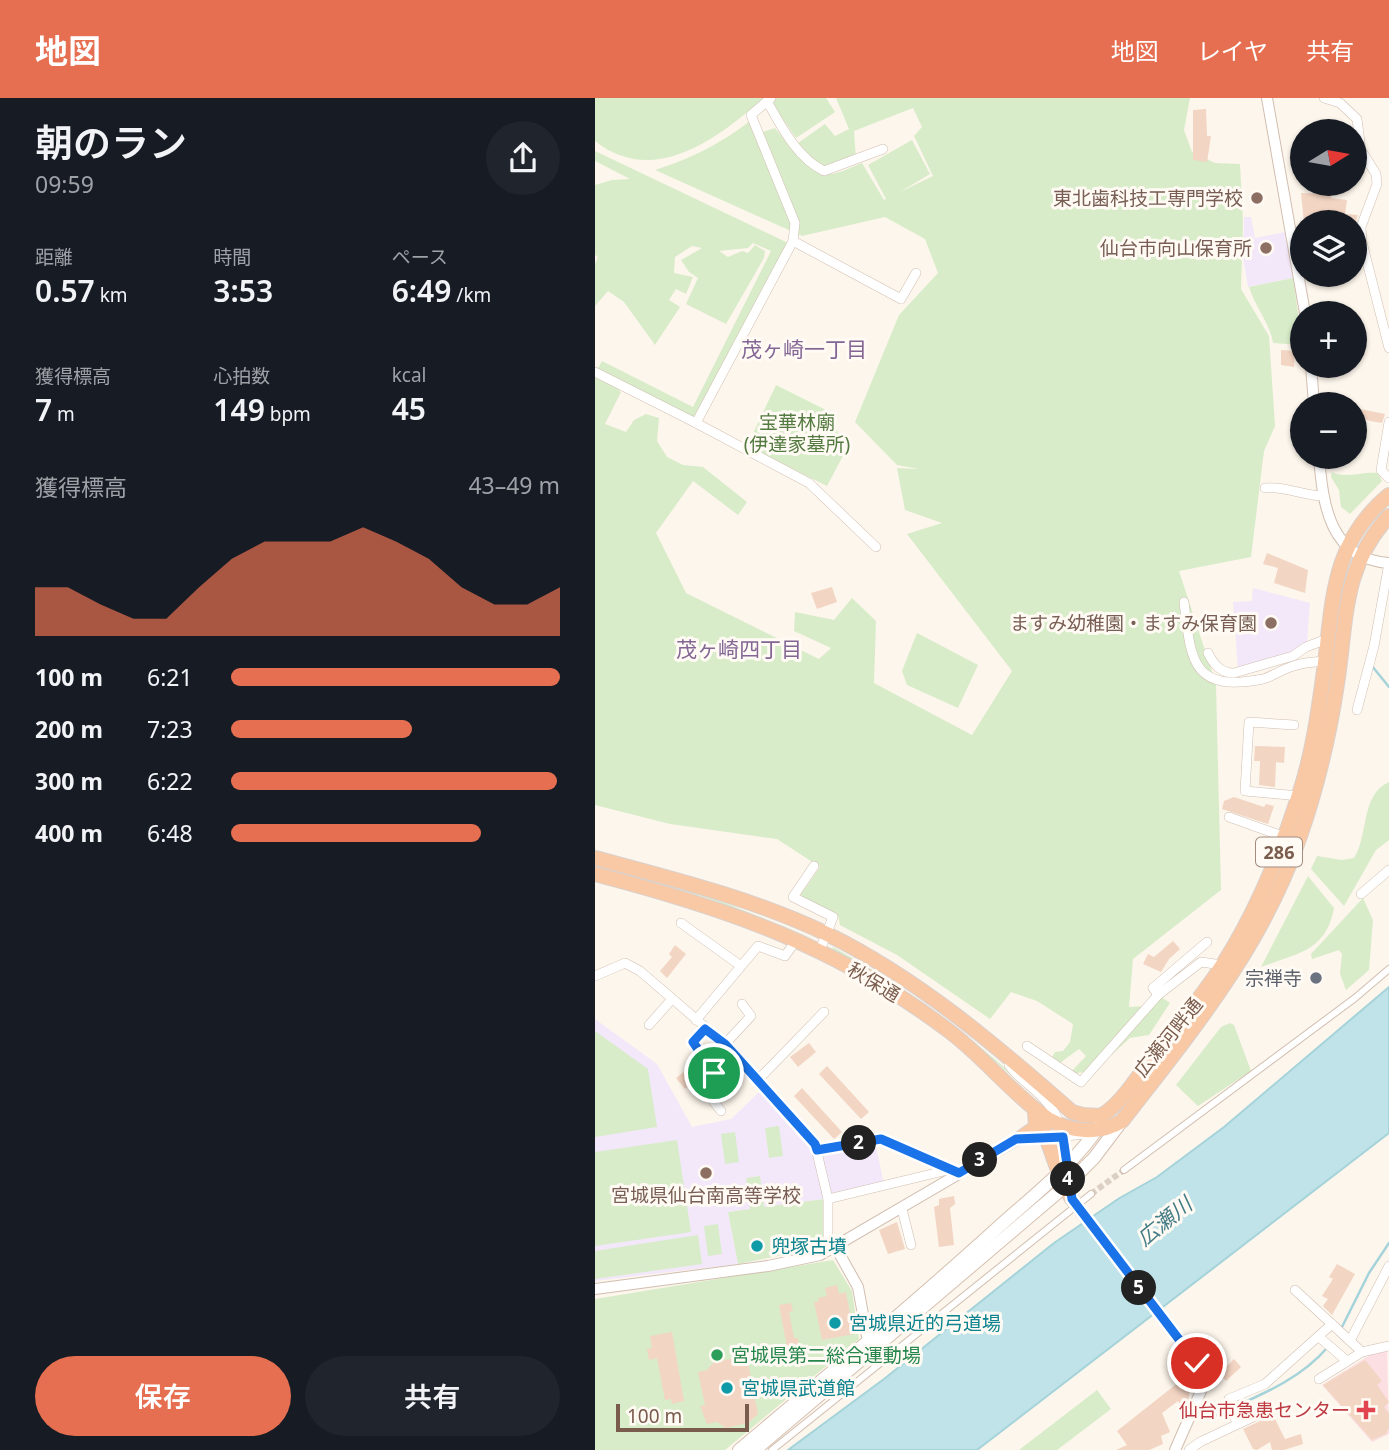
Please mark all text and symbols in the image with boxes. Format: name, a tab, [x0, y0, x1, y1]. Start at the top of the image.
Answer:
text: 地図	[35, 28, 101, 73]
text: 地図	[1111, 34, 1159, 67]
text: レイヤ	[1197, 34, 1268, 67]
text: 共有	[1306, 34, 1354, 67]
text: 朝のラン	[35, 116, 187, 168]
north arrow	[1290, 119, 1367, 196]
map controls	[1290, 119, 1367, 469]
button: share	[486, 121, 560, 195]
text: 09:59	[35, 168, 94, 200]
place label: 東北歯科技工専門学校	[1053, 185, 1243, 211]
marker: 東北歯科技工専門学校	[1249, 190, 1265, 206]
button: layers	[1290, 210, 1367, 287]
place label: 仙台市向山保育所	[1100, 235, 1252, 261]
marker: 仙台市向山保育所	[1258, 240, 1274, 256]
text: 距離	[35, 244, 73, 270]
text: 時間	[213, 244, 251, 270]
text: ペース	[392, 244, 448, 270]
text: 0.57	[35, 270, 95, 311]
text: 3:53	[213, 270, 273, 311]
text: 6:49	[392, 270, 451, 311]
text: km	[95, 282, 128, 308]
text: /km	[451, 282, 491, 308]
button: +	[1290, 301, 1367, 378]
district label: 茂ヶ崎一丁目	[741, 335, 867, 363]
text: kcal	[392, 362, 426, 388]
text: 獲得標高	[35, 363, 111, 389]
text: 心拍数	[213, 363, 270, 389]
text: 45	[392, 388, 426, 429]
text: 7	[35, 389, 52, 430]
text: 149	[213, 389, 265, 430]
button: −	[1290, 392, 1367, 469]
text: m	[52, 401, 75, 427]
text: bpm	[265, 401, 311, 427]
park label: 宝華林廟 (伊達家墓所)	[744, 409, 850, 457]
text: 43–49 m	[468, 469, 560, 501]
text: 獲得標高	[35, 471, 127, 503]
place label: ますみ幼稚園・ますみ保育園	[1010, 610, 1257, 636]
marker: ますみ幼稚園・ますみ保育園	[1263, 615, 1279, 631]
district label: 茂ヶ崎四丁目	[676, 635, 802, 663]
text: 100 m	[35, 661, 103, 693]
text: 6:21	[147, 661, 193, 693]
text: 200 m	[35, 713, 103, 745]
text: 7:23	[147, 713, 193, 745]
text: 300 m	[35, 765, 103, 797]
text: 6:22	[147, 765, 193, 797]
text: 400 m	[35, 817, 103, 849]
text: 6:48	[147, 817, 193, 849]
road number: 286	[1256, 838, 1302, 866]
street label: 秋保通	[843, 956, 905, 1008]
place label: 宗禅寺	[1245, 965, 1302, 991]
marker: 宗禅寺	[1308, 970, 1324, 986]
street label: 広瀬河畔通	[1128, 992, 1208, 1082]
pin	[684, 1043, 744, 1103]
icon: arrive	[695, 1054, 733, 1092]
pin: 2	[841, 1126, 877, 1160]
text: 2	[853, 1129, 864, 1155]
pin: 3	[963, 1142, 997, 1178]
text: 3	[974, 1146, 985, 1172]
pin: 4	[1051, 1162, 1085, 1196]
marker: 宮城県仙台南高等学校	[698, 1165, 714, 1181]
text: 4	[1062, 1165, 1073, 1191]
place label: 宮城県仙台南高等学校	[611, 1182, 801, 1208]
water label: 広瀬川	[1131, 1189, 1199, 1252]
place label: 兜塚古墳	[771, 1233, 847, 1259]
marker: 兜塚古墳	[749, 1238, 765, 1254]
pin: 5	[1121, 1270, 1157, 1306]
text: 5	[1133, 1274, 1144, 1300]
place label: 宮城県近的弓道場	[849, 1310, 1001, 1336]
marker: 宮城県近的弓道場	[827, 1315, 843, 1331]
pin	[1167, 1333, 1227, 1393]
place label: 宮城県第二総合運動場	[731, 1342, 921, 1368]
icon: check	[1178, 1344, 1216, 1382]
marker: 宮城県第二総合運動場	[709, 1347, 725, 1363]
button: 保存	[35, 1356, 291, 1436]
button: 共有	[305, 1356, 560, 1436]
place label: 宮城県武道館	[741, 1375, 855, 1401]
marker: 宮城県武道館	[719, 1380, 735, 1396]
place label: 仙台市急患センター	[1179, 1397, 1350, 1423]
marker: 仙台市急患センター	[1356, 1400, 1376, 1420]
scale bar	[616, 1401, 749, 1433]
text: 100 m	[627, 1403, 682, 1429]

